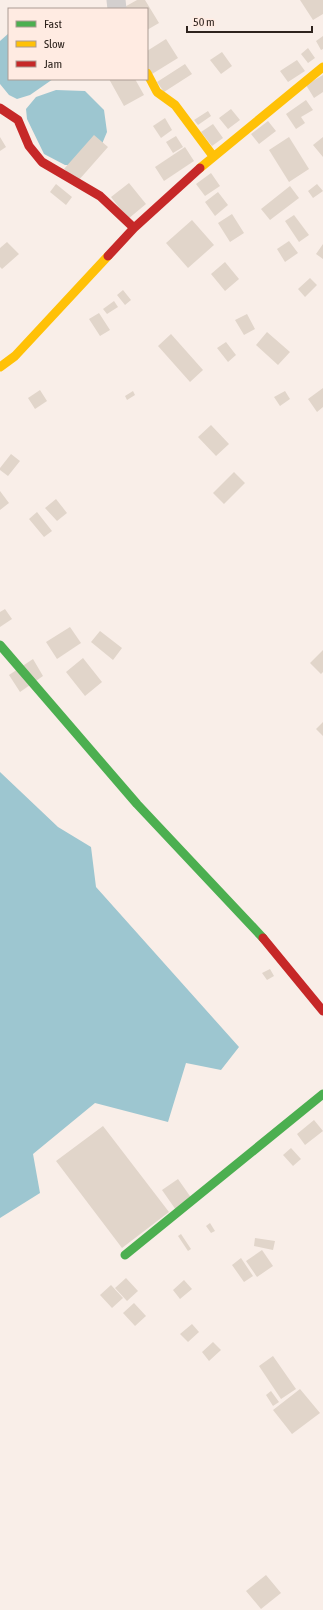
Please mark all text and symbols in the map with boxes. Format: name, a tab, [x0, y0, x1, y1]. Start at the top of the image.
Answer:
legend	[8, 8, 148, 80]
scale bar	[187, 8, 312, 34]
text: 50 m	[193, 15, 215, 29]
text: Fast	[44, 17, 62, 31]
text: Slow	[44, 37, 65, 51]
text: Jam	[44, 57, 62, 71]

